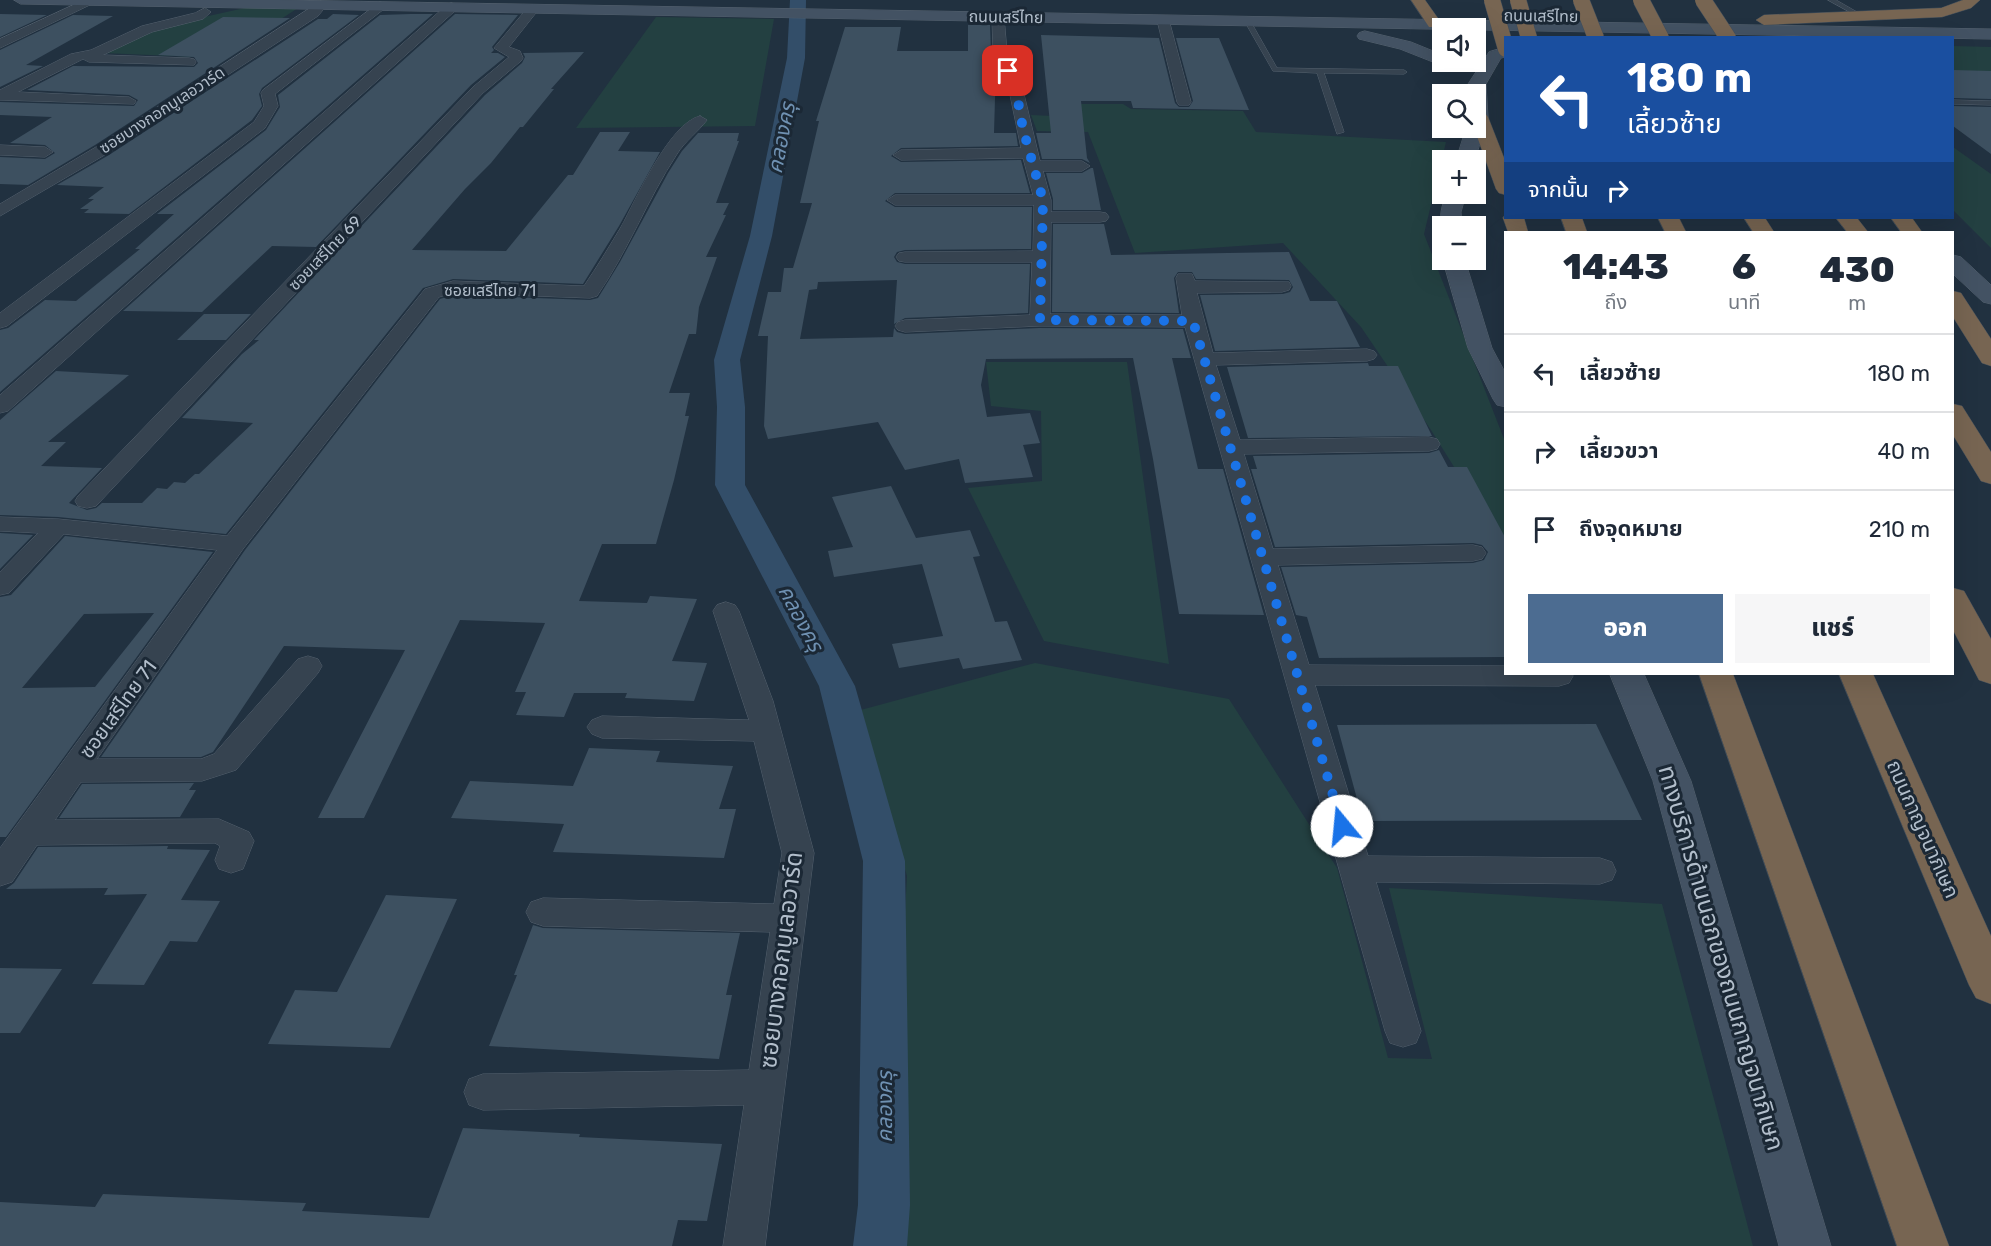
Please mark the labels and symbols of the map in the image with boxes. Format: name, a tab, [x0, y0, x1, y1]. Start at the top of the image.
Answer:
street label: ถนนเสรีไทย	[1503, 6, 1579, 26]
street label: ถนนเสรีไทย	[968, 7, 1044, 27]
pin	[982, 45, 1033, 96]
street label: ซอยบางกอกบูเลอวาร์ด	[96, 62, 228, 158]
water label: คลองครุ	[762, 99, 801, 176]
street label: ซอยเสรีไทย 69	[285, 212, 365, 294]
street label: ซอยเสรีไทย 71	[444, 281, 536, 300]
water label: คลองครุ	[772, 581, 830, 657]
street label: ซอยเสรีไทย 71	[74, 655, 162, 763]
street label: ถนนกาญจนาภิเษก	[1882, 756, 1964, 902]
street label: ทางบริการด้านนอกของถนนกาญจนาภิเษก	[1653, 762, 1789, 1154]
position arrow	[1310, 794, 1374, 858]
street label: ซอยบางกอกบูเลอวาร์ด	[754, 850, 809, 1070]
water label: คลองครุ	[872, 1070, 898, 1143]

